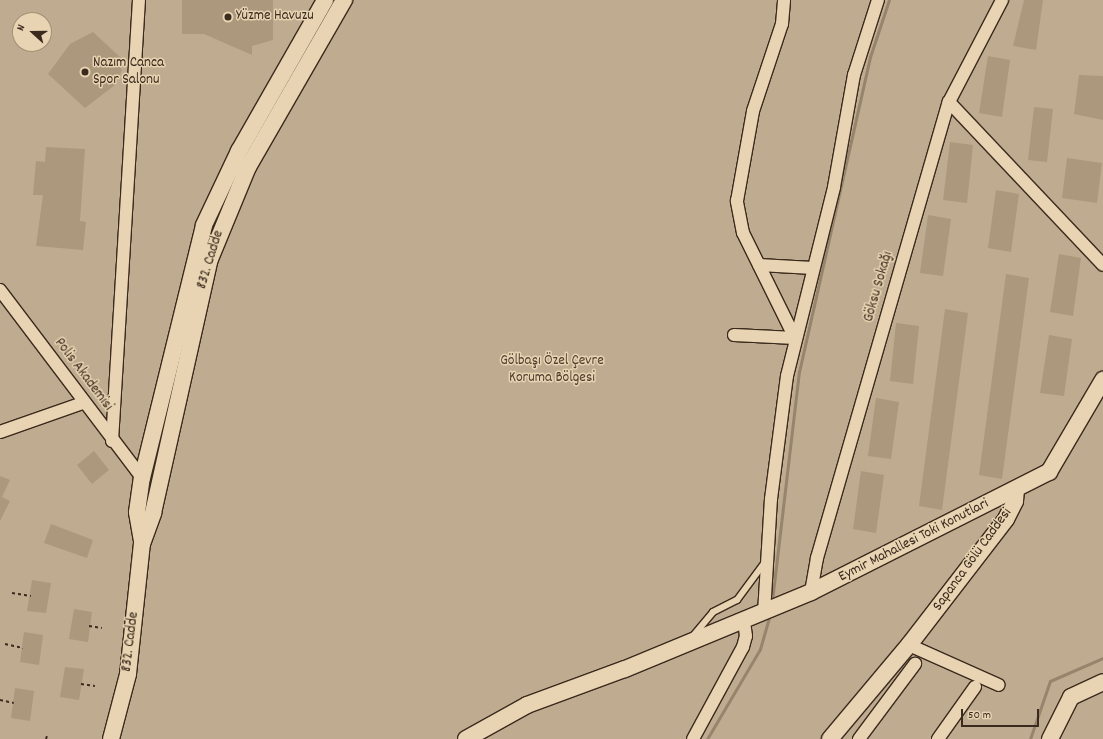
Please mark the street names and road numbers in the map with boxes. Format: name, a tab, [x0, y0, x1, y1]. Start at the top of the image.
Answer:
street label: 832. Cadde	[194, 229, 228, 291]
street label: Göksu Sokağı	[860, 250, 898, 324]
street label: Polis Akademisi	[50, 335, 116, 415]
street label: Eymir Mahallesi Toki Konutlari	[836, 495, 992, 587]
street label: Sapanca Gölü Caddesi	[930, 505, 1016, 615]
street label: 832. Cadde	[118, 611, 144, 673]

